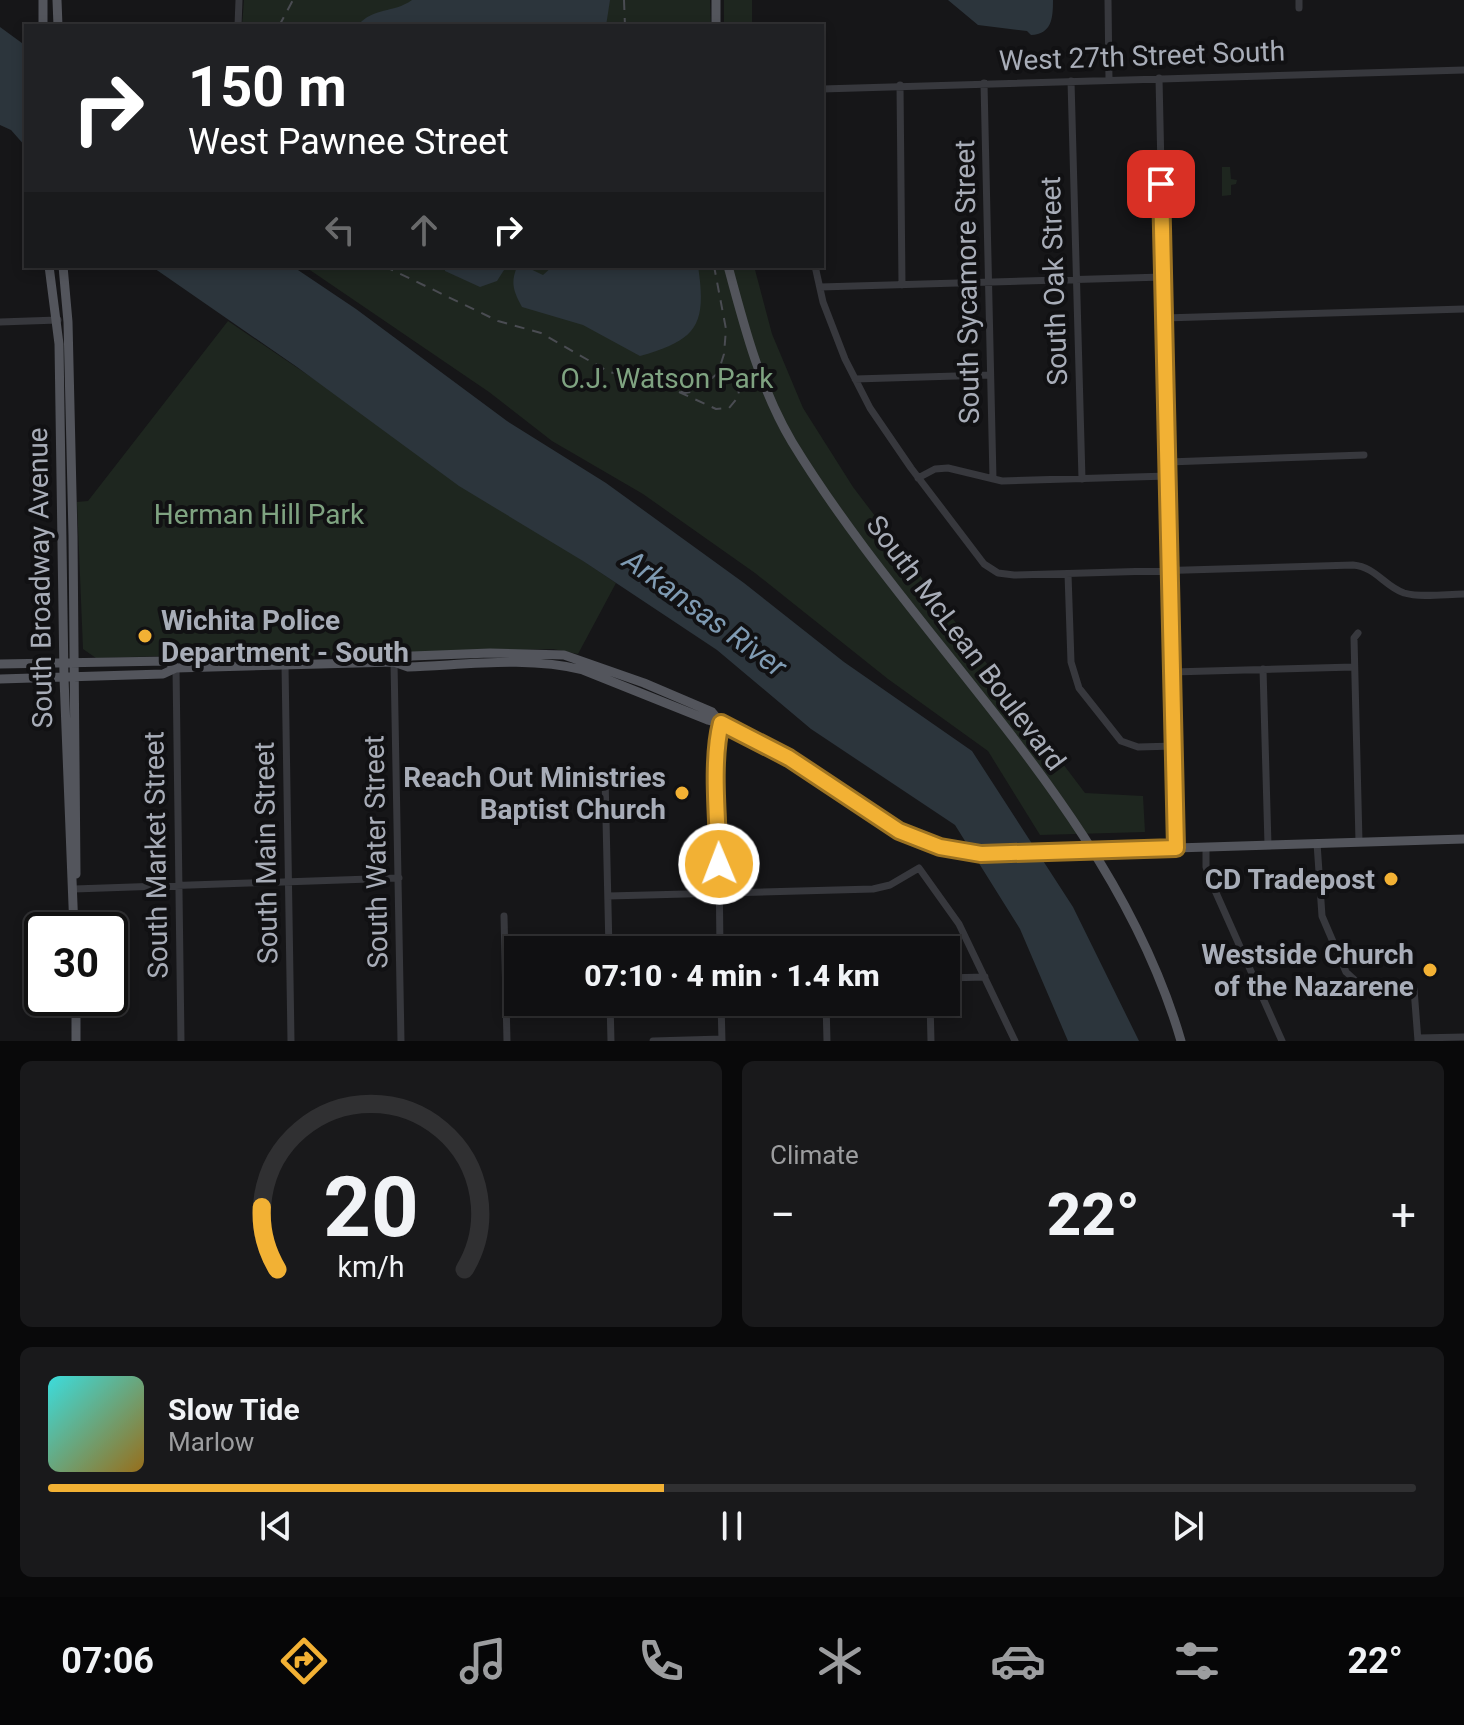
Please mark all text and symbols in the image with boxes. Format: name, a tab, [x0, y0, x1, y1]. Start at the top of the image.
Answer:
street label: West 27th Street South	[998, 35, 1286, 77]
text: 150 m	[188, 54, 347, 120]
icon: right	[56, 56, 160, 160]
text: West Pawnee Street	[188, 121, 509, 163]
street label: South Sycamore Street	[948, 139, 986, 425]
pin	[1127, 150, 1195, 218]
icon: arrive	[1139, 162, 1183, 206]
street label: South Oak Street	[1034, 176, 1074, 386]
icon: left	[318, 208, 362, 252]
icon: ahead	[402, 208, 446, 252]
icon: right	[486, 208, 530, 252]
park label: O.J. Watson Park	[560, 362, 774, 395]
street label: South Broadway Avenue	[21, 427, 59, 729]
park label: Herman Hill Park	[154, 498, 365, 531]
street label: South McLean Boulevard	[859, 509, 1073, 777]
water label: Arkansas River	[615, 541, 794, 685]
place label: Wichita Police Department - South	[161, 604, 409, 669]
marker: Wichita Police Department - South	[136, 627, 154, 645]
street label: South Market Street	[137, 731, 175, 979]
street label: South Water Street	[357, 735, 395, 969]
street label: South Main Street	[248, 742, 284, 964]
place label: Reach Out Ministries Baptist Church	[403, 761, 666, 826]
marker: Reach Out Ministries Baptist Church	[673, 784, 691, 802]
position arrow	[677, 822, 761, 906]
place label: CD Tradepost	[1205, 863, 1375, 896]
marker: CD Tradepost	[1382, 870, 1400, 888]
speed limit sign: 30	[24, 912, 128, 1016]
place label: Westside Church of the Nazarene	[1201, 938, 1414, 1003]
text: 07:10 · 4 min · 1.4 km	[584, 958, 880, 993]
marker: Westside Church of the Nazarene	[1421, 961, 1439, 979]
text: Climate	[770, 1140, 859, 1170]
text: 20	[323, 1159, 419, 1256]
text: 22°	[1047, 1179, 1140, 1250]
text: −	[770, 1189, 795, 1241]
text: +	[1391, 1189, 1416, 1241]
text: km/h	[337, 1250, 405, 1284]
text: Slow Tide	[168, 1392, 300, 1427]
text: Marlow	[168, 1427, 254, 1457]
icon: previous	[254, 1504, 298, 1548]
icon: pause	[710, 1504, 754, 1548]
icon: next	[1166, 1504, 1210, 1548]
icon: directions	[276, 1633, 332, 1689]
icon: music	[455, 1633, 511, 1689]
icon: phone	[633, 1633, 689, 1689]
icon: climate	[812, 1633, 868, 1689]
icon: car	[990, 1633, 1046, 1689]
icon: filters	[1169, 1633, 1225, 1689]
text: 07:06	[61, 1640, 154, 1682]
text: 22°	[1347, 1640, 1403, 1682]

